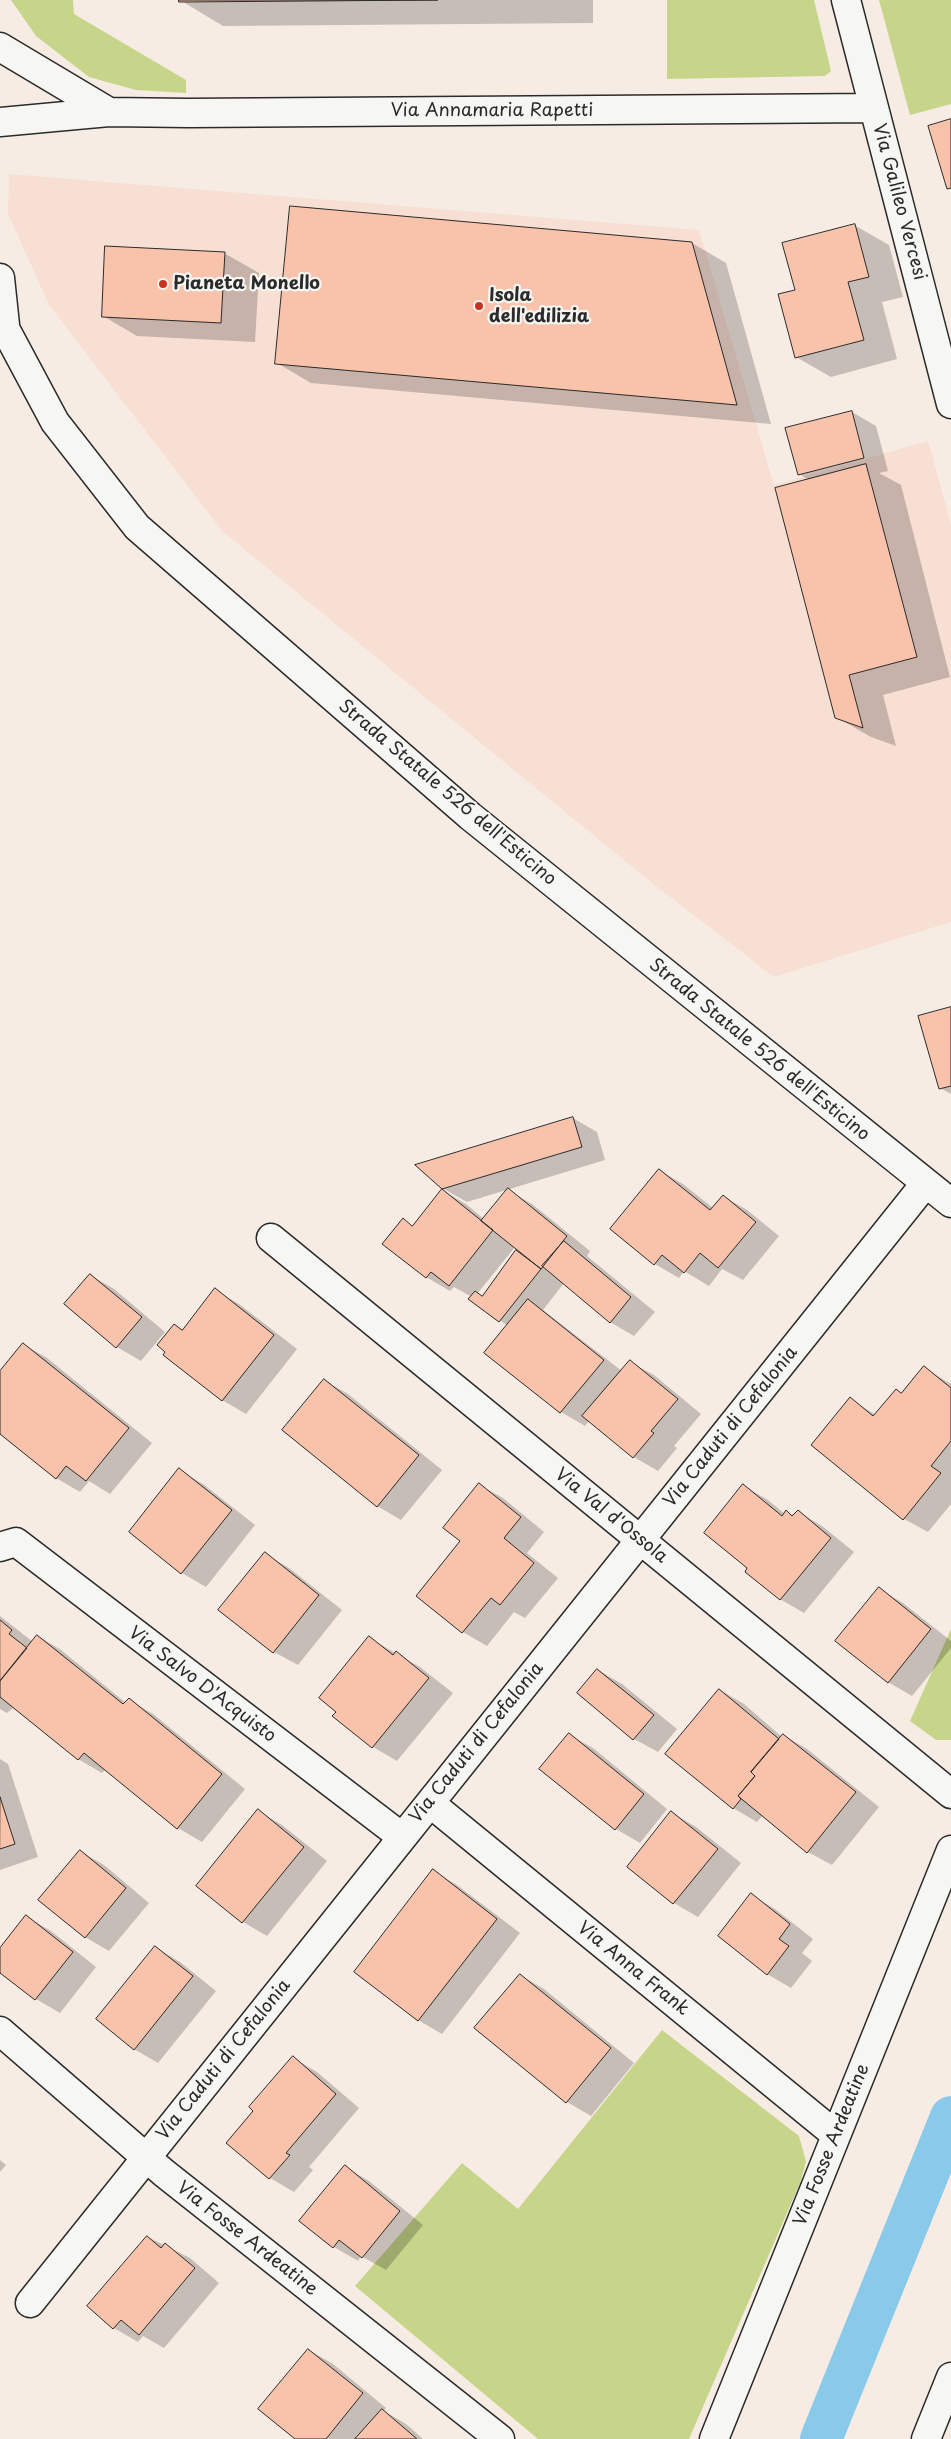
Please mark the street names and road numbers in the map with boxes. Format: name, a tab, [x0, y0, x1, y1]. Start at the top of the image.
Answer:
street label: Via Annamaria Rapetti	[391, 100, 593, 122]
street label: Via Galileo Vercesi	[868, 121, 930, 283]
street label: Strada Statale 526 dell'Esticino	[334, 696, 560, 890]
street label: Strada Statale 526 dell'Esticino	[644, 954, 874, 1146]
street label: Via Caduti di Cefalonia	[659, 1342, 803, 1512]
street label: Via Val d'Ossola	[550, 1464, 672, 1568]
street label: Via Salvo D'Acquisto	[124, 1622, 280, 1748]
street label: Via Caduti di Cefalonia	[405, 1658, 549, 1828]
street label: Via Anna Frank	[573, 1917, 693, 2021]
street label: Via Caduti di Cefalonia	[152, 1975, 296, 2145]
street label: Via Fosse Ardeatine	[790, 2061, 874, 2229]
street label: Via Fosse Ardeatine	[172, 2177, 322, 2301]

